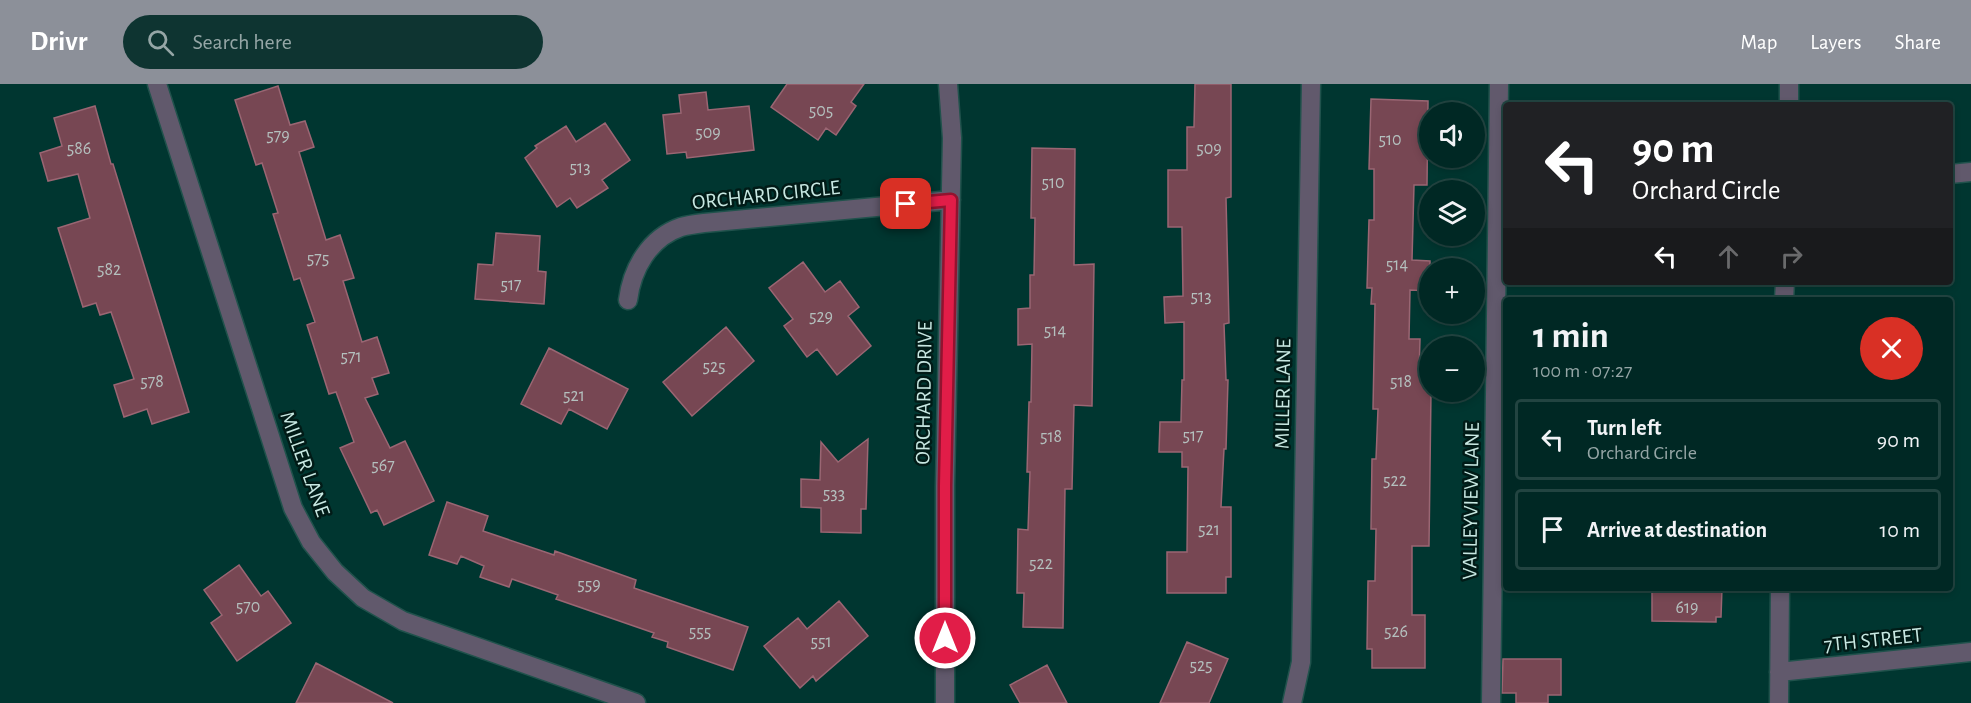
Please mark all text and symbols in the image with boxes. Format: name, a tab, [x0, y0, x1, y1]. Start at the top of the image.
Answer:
search box	[123, 15, 543, 69]
icon: search	[144, 26, 177, 59]
text: Drivr	[30, 28, 87, 56]
text: Search here	[192, 31, 292, 53]
text: Map	[1741, 32, 1777, 53]
text: Layers	[1810, 32, 1861, 53]
text: Share	[1894, 32, 1941, 53]
house number: 505	[809, 102, 833, 120]
map controls	[1419, 102, 1485, 402]
button: sound	[1419, 102, 1485, 168]
house number: 509	[695, 124, 721, 142]
icon: left	[1533, 126, 1611, 204]
house number: 579	[266, 127, 290, 145]
text: 90 m	[1632, 128, 1714, 170]
house number: 510	[1378, 131, 1402, 149]
house number: 586	[67, 140, 91, 158]
house number: 509	[1196, 140, 1222, 158]
house number: 513	[569, 159, 591, 177]
house number: 510	[1041, 174, 1065, 192]
street label: ORCHARD CIRCLE	[691, 177, 841, 213]
text: Orchard Circle	[1632, 177, 1780, 204]
pin	[880, 178, 931, 229]
button: layers	[1419, 180, 1485, 246]
icon: arrive	[889, 187, 922, 220]
icon: left	[1649, 240, 1682, 273]
icon: ahead	[1712, 240, 1745, 273]
icon: right	[1775, 240, 1808, 273]
house number: 575	[307, 250, 329, 268]
house number: 514	[1386, 256, 1409, 274]
button: +	[1419, 258, 1485, 324]
house number: 582	[97, 261, 121, 279]
house number: 517	[500, 276, 522, 294]
house number: 513	[1190, 288, 1212, 306]
house number: 529	[809, 308, 833, 326]
button: close	[1860, 317, 1923, 380]
text: 1 min	[1533, 318, 1609, 354]
street label: ORCHARD DRIVE	[912, 321, 936, 465]
house number: 514	[1044, 322, 1067, 340]
button: −	[1419, 336, 1485, 402]
street label: MILLER LANE	[1272, 339, 1294, 449]
house number: 571	[340, 348, 362, 366]
house number: 525	[702, 358, 726, 376]
text: 100 m · 07:27	[1533, 361, 1632, 381]
house number: 578	[140, 373, 164, 391]
house number: 518	[1390, 373, 1412, 391]
house number: 521	[563, 387, 585, 405]
street label: MILLER LANE	[276, 409, 334, 519]
text: Turn left	[1587, 417, 1661, 439]
street label: VALLEYVIEW LANE	[1459, 422, 1483, 580]
icon: left	[1536, 423, 1569, 456]
house number: 517	[1182, 427, 1204, 445]
house number: 518	[1040, 428, 1062, 446]
text: 90 m	[1877, 429, 1920, 451]
text: Orchard Circle	[1587, 443, 1697, 463]
house number: 567	[371, 457, 395, 475]
house number: 522	[1383, 472, 1407, 490]
house number: 533	[823, 485, 845, 503]
icon: arrive	[1536, 513, 1569, 546]
text: Arrive at destination	[1587, 519, 1767, 541]
text: 10 m	[1880, 519, 1920, 541]
house number: 521	[1198, 521, 1220, 539]
house number: 522	[1029, 555, 1053, 573]
house number: 559	[577, 576, 601, 594]
house number: 570	[236, 598, 260, 616]
house number: 619	[1675, 599, 1699, 617]
position arrow	[913, 606, 977, 670]
house number: 555	[689, 623, 711, 641]
house number: 526	[1384, 623, 1408, 641]
street label: 7TH STREET	[1823, 624, 1923, 656]
house number: 551	[810, 633, 832, 651]
house number: 525	[1189, 657, 1213, 675]

